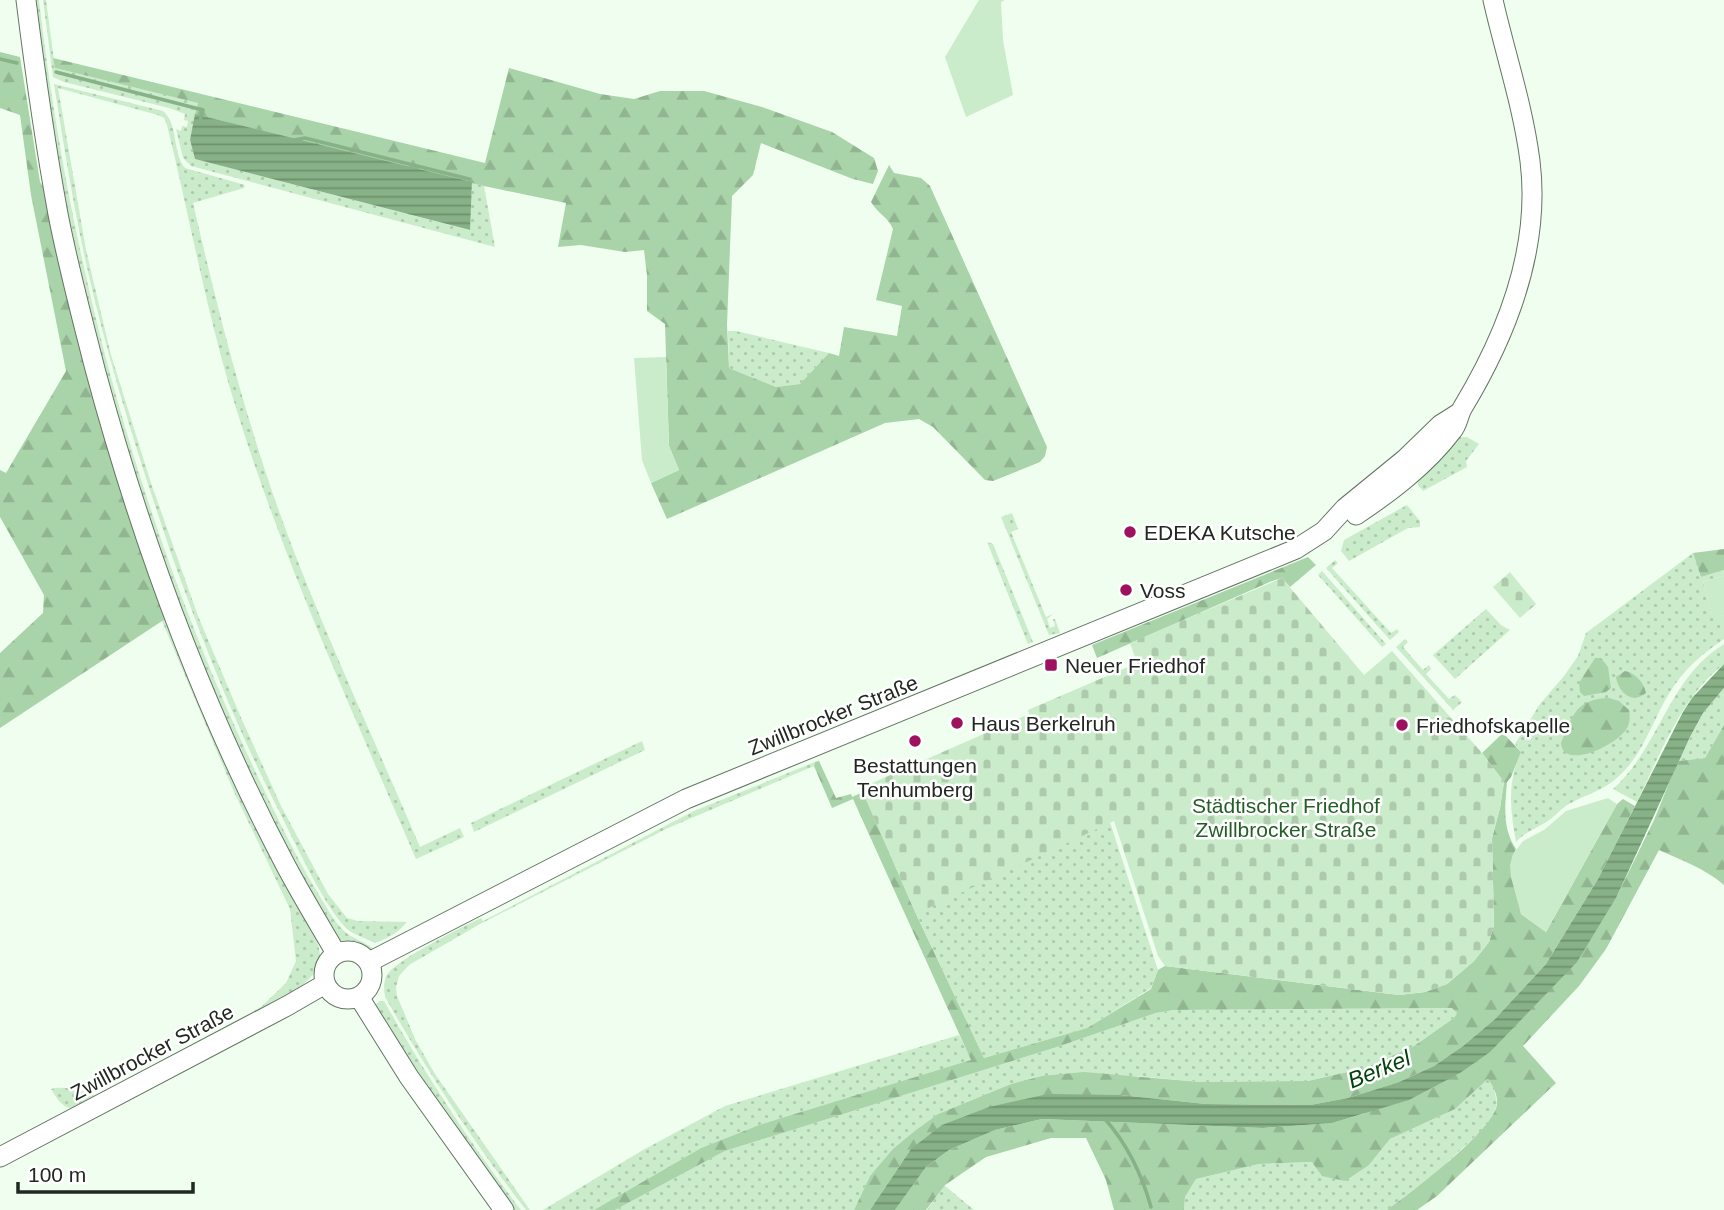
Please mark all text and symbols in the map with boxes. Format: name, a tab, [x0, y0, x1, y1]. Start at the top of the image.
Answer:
place label: EDEKA Kutsche	[1144, 521, 1296, 544]
marker: EDEKA Kutsche	[1122, 524, 1138, 540]
place label: Voss	[1140, 579, 1186, 602]
marker: Voss	[1118, 582, 1134, 598]
place label: Neuer Friedhof	[1065, 654, 1205, 677]
marker: Neuer Friedhof	[1043, 657, 1059, 673]
street label: Zwillbrocker Straße	[745, 670, 921, 760]
place label: Haus Berkelruh	[971, 712, 1116, 735]
place label: Friedhofskapelle	[1416, 714, 1570, 737]
marker: Haus Berkelruh	[949, 715, 965, 731]
marker: Friedhofskapelle	[1394, 717, 1410, 733]
marker: Bestattungen Tenhumberg	[907, 733, 923, 749]
place label: Bestattungen Tenhumberg	[853, 754, 977, 801]
park label: Städtischer Friedhof Zwillbrocker Straße	[1192, 794, 1380, 841]
street label: Zwillbrocker Straße	[67, 999, 237, 1105]
water label: Berkel	[1344, 1044, 1415, 1093]
scale bar	[18, 1150, 192, 1194]
text: 100 m	[28, 1163, 86, 1186]

